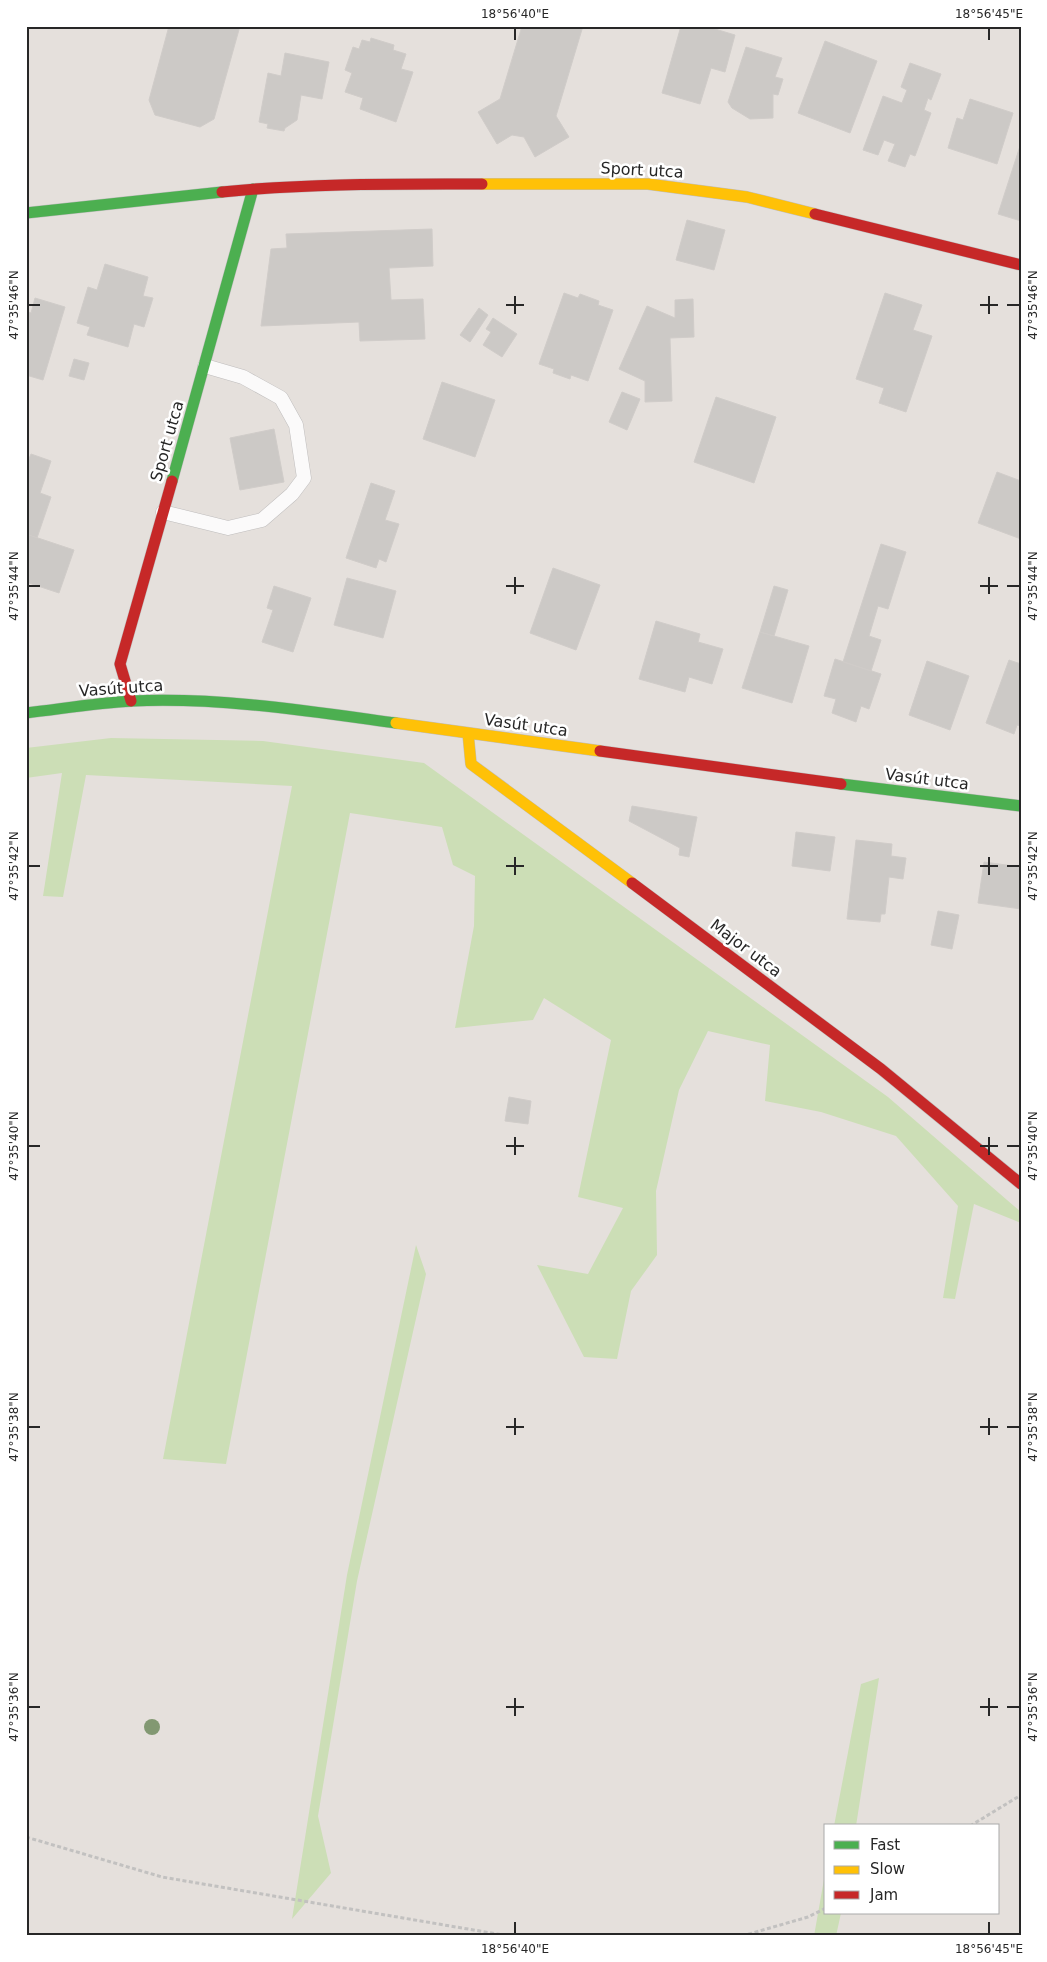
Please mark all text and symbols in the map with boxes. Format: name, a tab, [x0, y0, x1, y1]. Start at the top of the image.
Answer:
text: 18°56'40"E	[481, 7, 549, 21]
text: 18°56'45"E	[955, 7, 1023, 21]
street label: Sport utca	[600, 158, 684, 182]
text: 47°35'46"N	[7, 270, 21, 340]
text: 47°35'46"N	[1026, 270, 1040, 340]
street label: Sport utca	[146, 398, 188, 484]
text: 47°35'44"N	[7, 551, 21, 621]
text: 47°35'44"N	[1026, 551, 1040, 621]
street label: Vasút utca	[78, 676, 164, 700]
street label: Vasút utca	[483, 710, 569, 740]
street label: Vasút utca	[884, 764, 970, 794]
text: 47°35'42"N	[7, 831, 21, 901]
text: 47°35'42"N	[1026, 831, 1040, 901]
street label: Major utca	[707, 915, 785, 981]
text: 47°35'40"N	[7, 1111, 21, 1181]
text: 47°35'40"N	[1026, 1111, 1040, 1181]
text: 47°35'38"N	[7, 1392, 21, 1462]
text: 47°35'38"N	[1026, 1392, 1040, 1462]
text: 47°35'36"N	[7, 1672, 21, 1742]
text: 47°35'36"N	[1026, 1672, 1040, 1742]
legend	[824, 1824, 1000, 1914]
text: Fast	[870, 1836, 900, 1854]
text: Slow	[870, 1860, 905, 1878]
text: Jam	[869, 1886, 898, 1904]
text: 18°56'40"E	[481, 1942, 549, 1956]
text: 18°56'45"E	[955, 1942, 1023, 1956]

